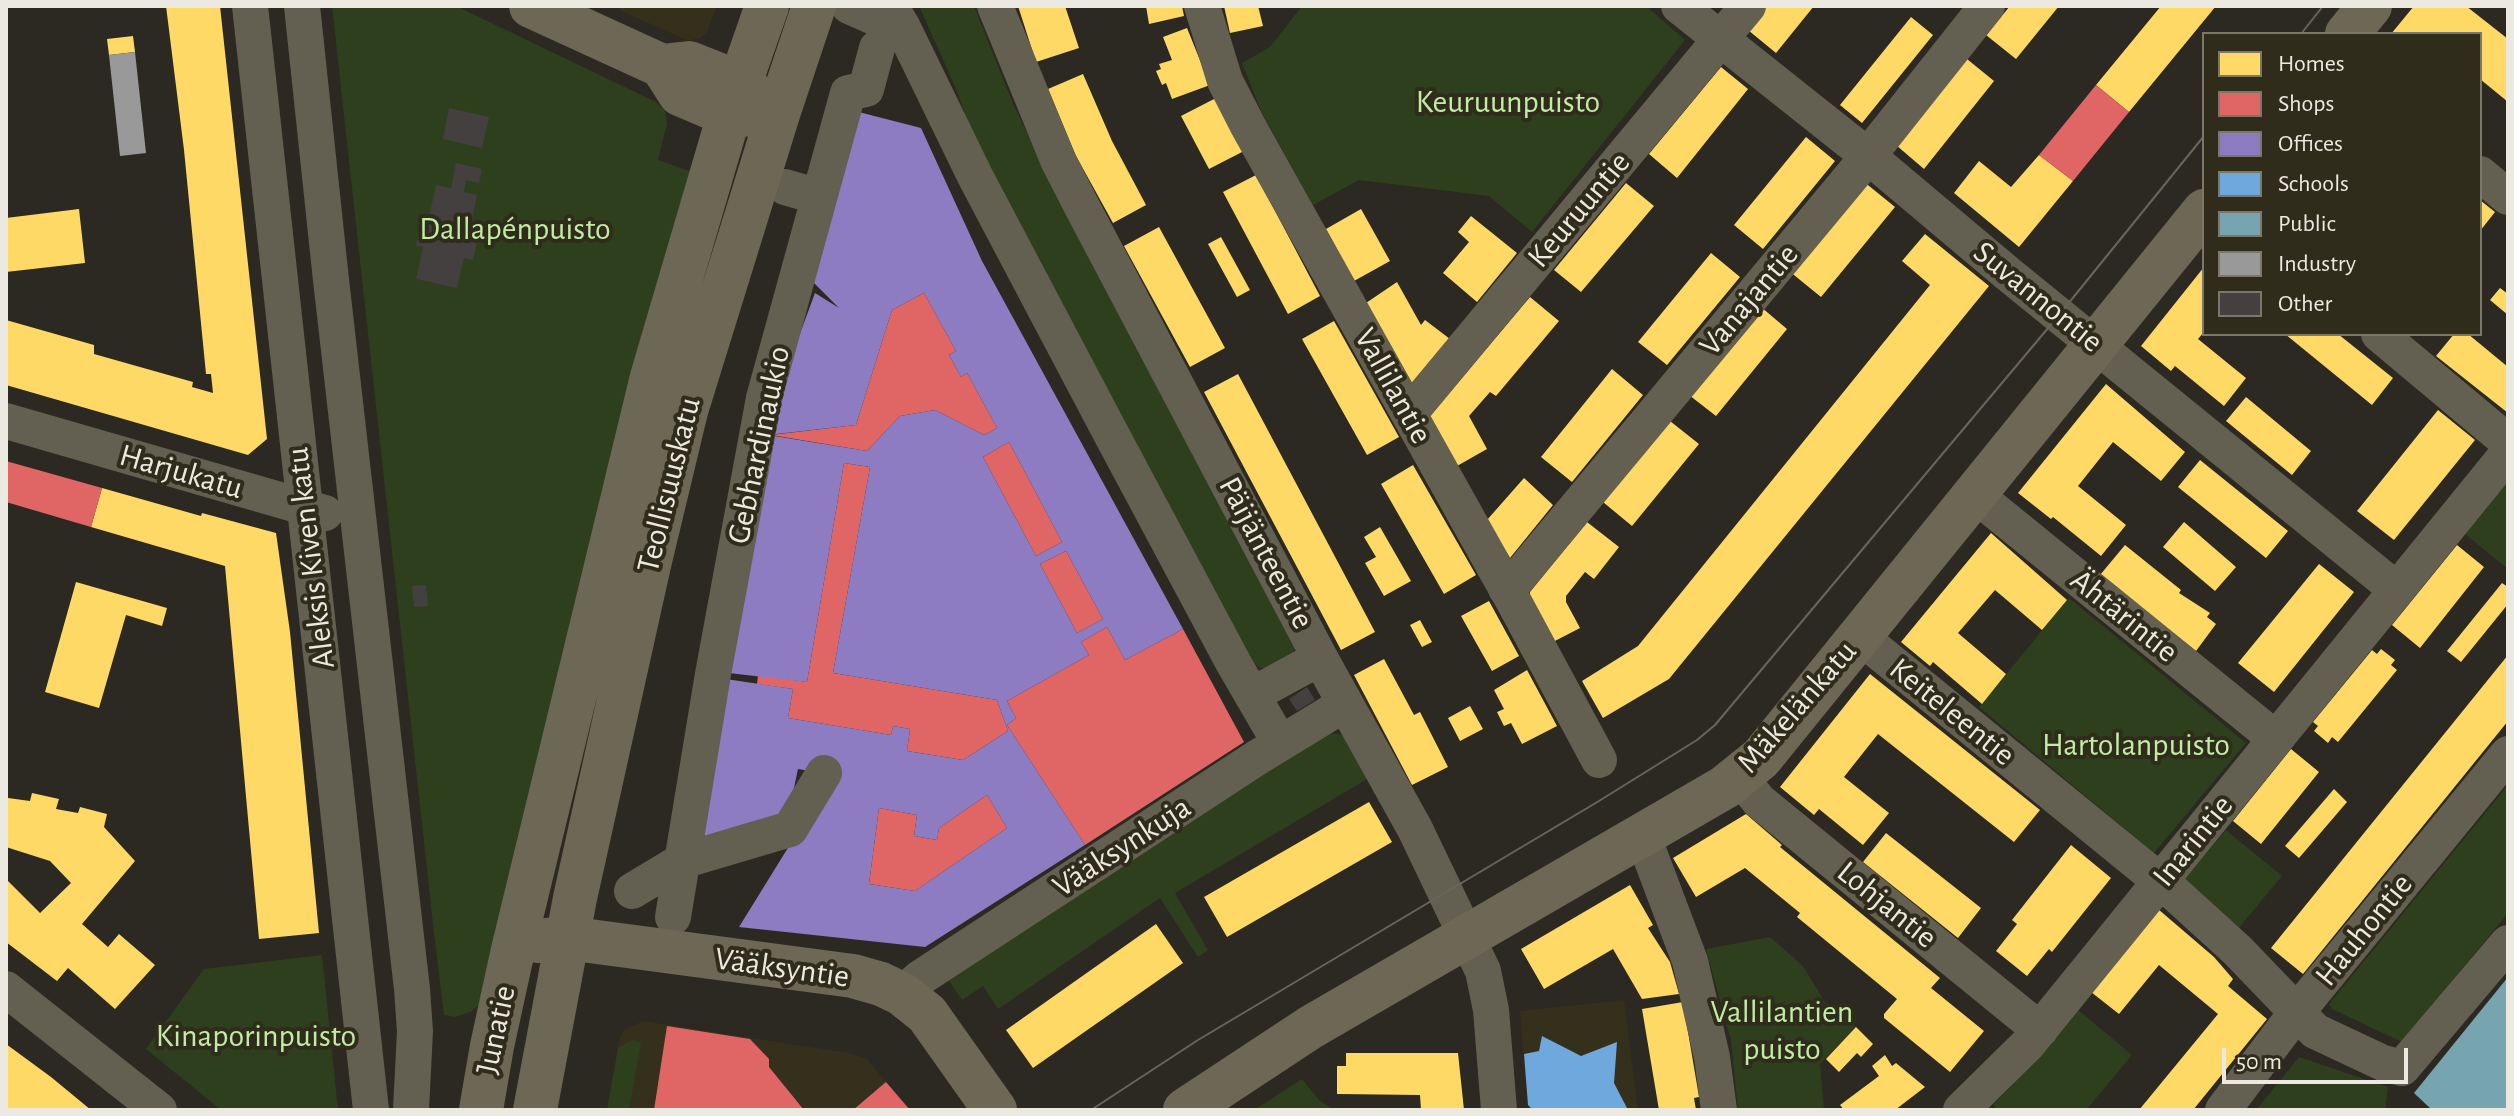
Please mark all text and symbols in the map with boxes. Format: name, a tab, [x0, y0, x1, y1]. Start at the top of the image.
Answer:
legend	[2202, 32, 2482, 336]
text: Homes	[2278, 52, 2345, 76]
park label: Keuruunpuisto	[1416, 83, 1600, 121]
text: Shops	[2278, 92, 2334, 116]
text: Offices	[2278, 132, 2343, 156]
street label: Keuruuntie	[1519, 144, 1639, 276]
text: Schools	[2278, 172, 2349, 196]
park label: Dallapénpuisto	[419, 210, 611, 248]
text: Public	[2278, 212, 2336, 236]
street label: Suvannontie	[1965, 233, 2111, 361]
street label: Vanajantie	[1691, 236, 1807, 364]
text: Industry	[2278, 252, 2356, 276]
text: Other	[2278, 292, 2332, 316]
street label: Vallilantie	[1346, 321, 1440, 451]
street label: Gebhardinaukio	[719, 343, 799, 547]
street label: Teollisuuskatu	[629, 393, 709, 577]
street label: Harjukatu	[115, 436, 247, 508]
street label: Aleksis Kiven katu	[278, 445, 344, 671]
street label: Päijänteentie	[1210, 471, 1322, 635]
street label: Ähtärintie	[2063, 561, 2185, 671]
street label: Mäkelänkatu	[1729, 633, 1865, 781]
street label: Keiteleentie	[1881, 650, 2023, 774]
park label: Hartolanpuisto	[2042, 726, 2230, 764]
street label: Vääksynkuja	[1046, 788, 1198, 906]
street label: Inarintie	[2145, 788, 2241, 894]
street label: Lohjantie	[1829, 853, 1945, 957]
street label: Hauhontie	[2307, 866, 2421, 994]
street label: Vääksyntie	[712, 940, 852, 996]
street label: Junatie	[468, 982, 524, 1078]
park label: Vallilantien puisto	[1711, 993, 1853, 1068]
park label: Kinaporinpuisto	[156, 1017, 356, 1055]
scale bar	[2226, 1032, 2412, 1082]
text: 50 m	[2236, 1050, 2282, 1074]

